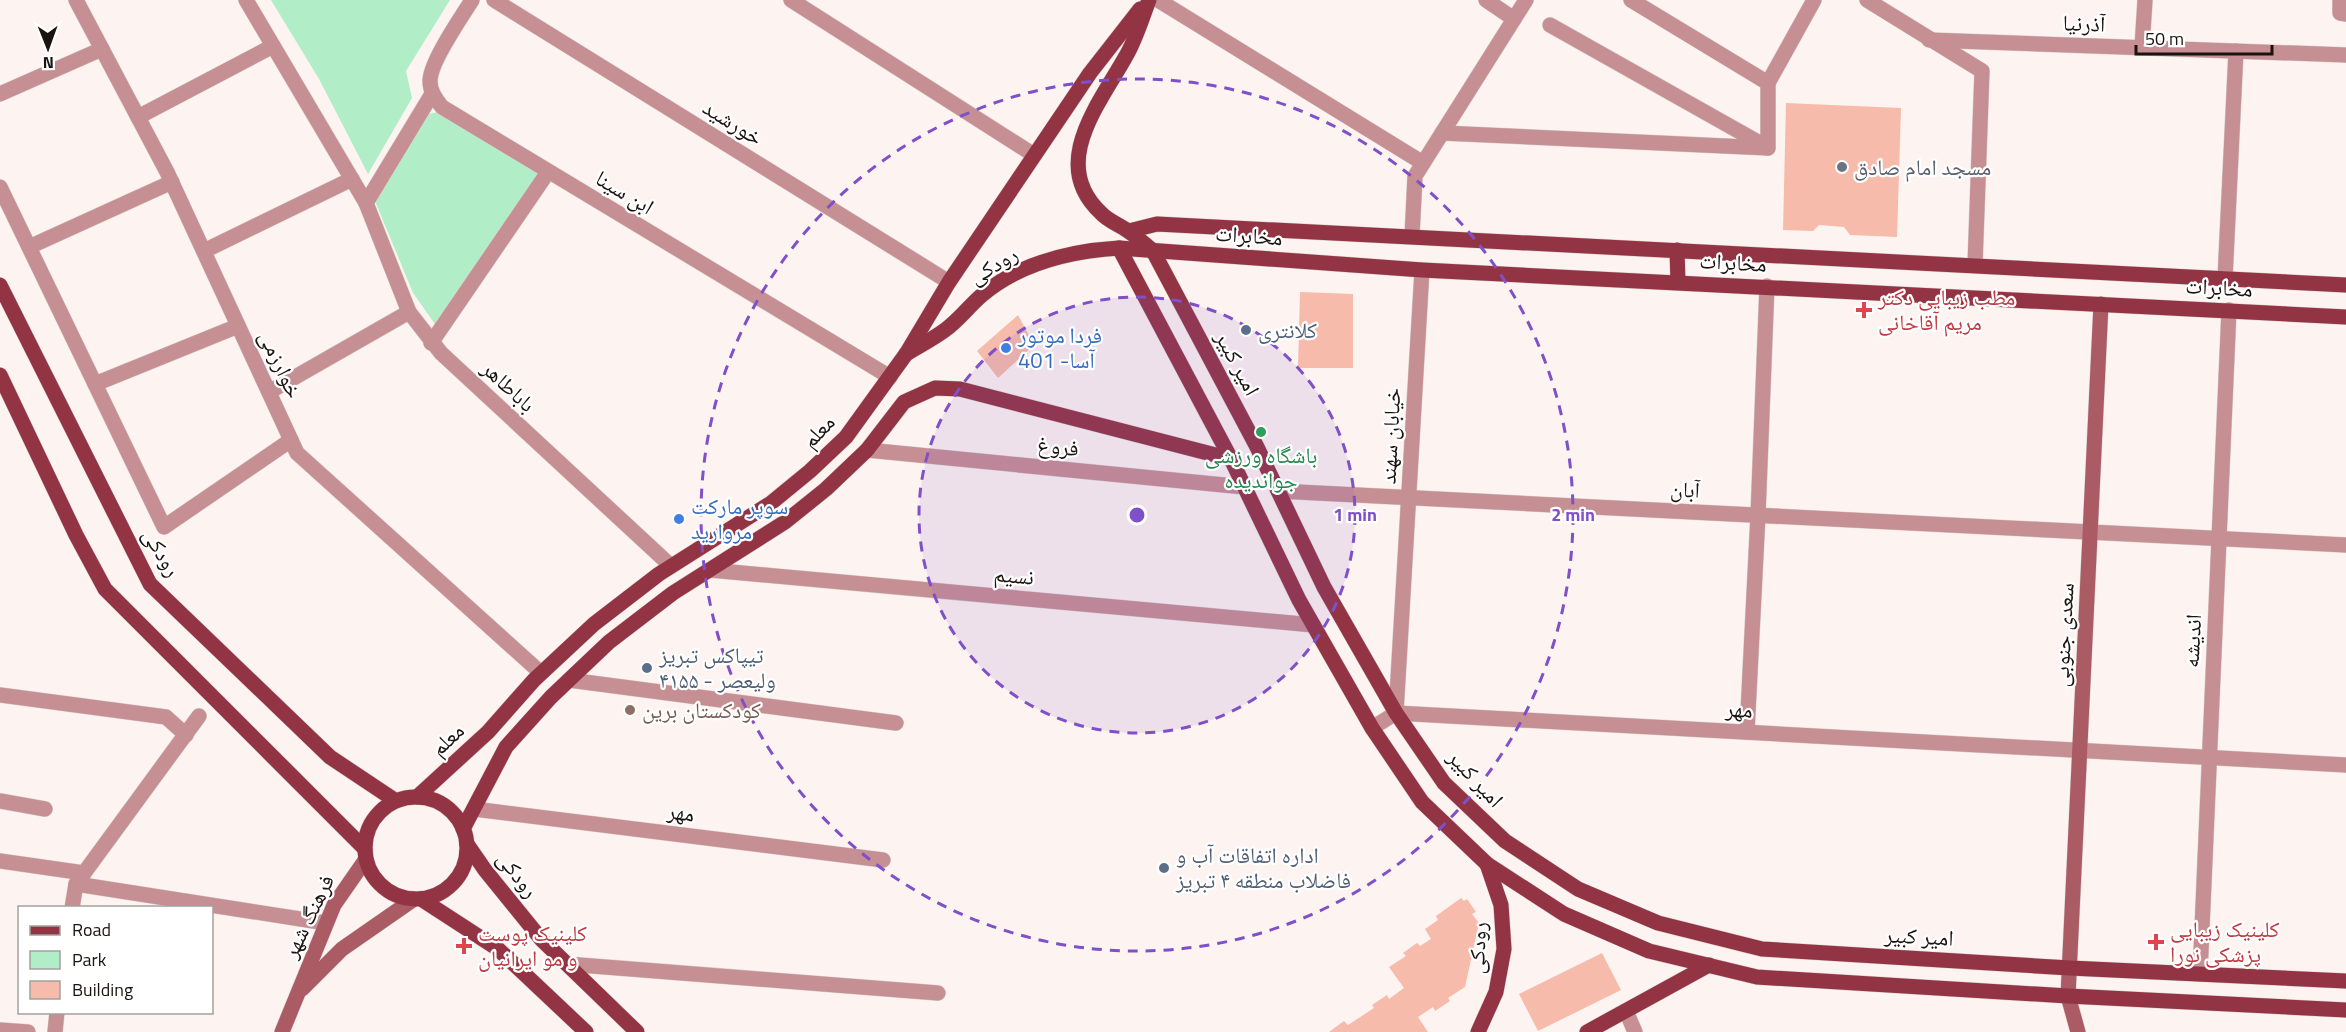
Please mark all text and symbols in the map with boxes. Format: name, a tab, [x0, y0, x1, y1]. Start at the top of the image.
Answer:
street label: آذرنیا	[2062, 5, 2106, 41]
north arrow	[18, 18, 78, 78]
scale bar	[2136, 18, 2272, 56]
text: 50 m	[2145, 25, 2184, 52]
text: N	[43, 51, 54, 75]
street label: خورشید	[696, 90, 770, 154]
place label: مسجد امام صادق	[1854, 150, 1991, 184]
marker: مسجد امام صادق	[1835, 160, 1849, 174]
street label: ابن سینا	[589, 161, 661, 223]
street label: مخابرات	[1214, 216, 1284, 254]
street label: رودکی	[962, 237, 1024, 293]
street label: مخابرات	[1698, 243, 1768, 281]
street label: مخابرات	[2184, 268, 2254, 306]
place label: مطب زیبایی دکتر مریم آقاخانی	[1877, 280, 2015, 339]
marker: مطب زیبایی دکتر مریم آقاخانی	[1855, 301, 1873, 319]
place label: کلانتری	[1258, 313, 1317, 347]
place label: فردا موتور 401 -آسا	[1017, 318, 1102, 377]
marker: کلانتری	[1239, 323, 1253, 337]
street label: خوارزمی	[250, 324, 312, 404]
street label: امیر کبیر	[1206, 324, 1269, 402]
marker: فردا موتور 401 -آسا	[999, 341, 1013, 355]
street label: باباطاهر	[473, 351, 544, 420]
street label: خیابان سهند	[1370, 387, 1410, 485]
street label: معلم	[793, 406, 843, 456]
marker: باشگاه ورزشی جواندیده	[1254, 425, 1268, 439]
street label: فروغ	[1035, 427, 1081, 465]
place label: باشگاه ورزشی جواندیده	[1205, 438, 1317, 497]
street label: آبان	[1669, 471, 1701, 507]
place label: سوپر مارکت مروارید	[691, 489, 788, 548]
text: 1 min	[1333, 501, 1377, 528]
text: 2 min	[1551, 501, 1595, 528]
centre of rings	[1127, 505, 1147, 525]
marker: سوپر مارکت مروارید	[672, 512, 686, 526]
street label: رودکی	[134, 521, 190, 583]
street label: نسیم	[993, 556, 1035, 594]
street label: سعدى جنوبی	[2043, 582, 2083, 688]
street label: اندیشه	[2174, 613, 2210, 669]
place label: تیپاکس تبریز ولیعصر - ۴۱۵۵	[658, 638, 776, 697]
marker: تیپاکس تبریز ولیعصر - ۴۱۵۵	[640, 661, 654, 675]
street label: مهر	[1723, 691, 1754, 727]
place label: کودکستان برین	[642, 693, 761, 727]
marker: کودکستان برین	[623, 703, 637, 717]
street label: معلم	[422, 714, 472, 764]
street label: امیر کبیر	[1439, 740, 1512, 815]
street label: مهر	[664, 793, 697, 831]
place label: اداره اتفاقات آب و فاضلاب منطقه ۴ تبریز	[1175, 838, 1351, 897]
street label: رودکى	[489, 843, 547, 905]
marker: اداره اتفاقات آب و فاضلاب منطقه ۴ تبریز	[1157, 861, 1171, 875]
street label: فرهنگ شهر	[273, 868, 343, 965]
legend	[18, 906, 213, 1014]
place label: کلینیک زیبایی پزشکی نورا	[2170, 912, 2279, 971]
text: Road	[72, 916, 111, 943]
place label: کلینیک پوست و مو ایرانیان	[478, 916, 587, 975]
street label: امیر کبیر	[1883, 917, 1954, 955]
street label: رودکى	[1459, 921, 1495, 975]
marker: کلینیک زیبایی پزشکی نورا	[2147, 933, 2165, 951]
marker: کلینیک پوست و مو ایرانیان	[455, 937, 473, 955]
text: Park	[72, 946, 107, 973]
text: Building	[72, 976, 133, 1003]

